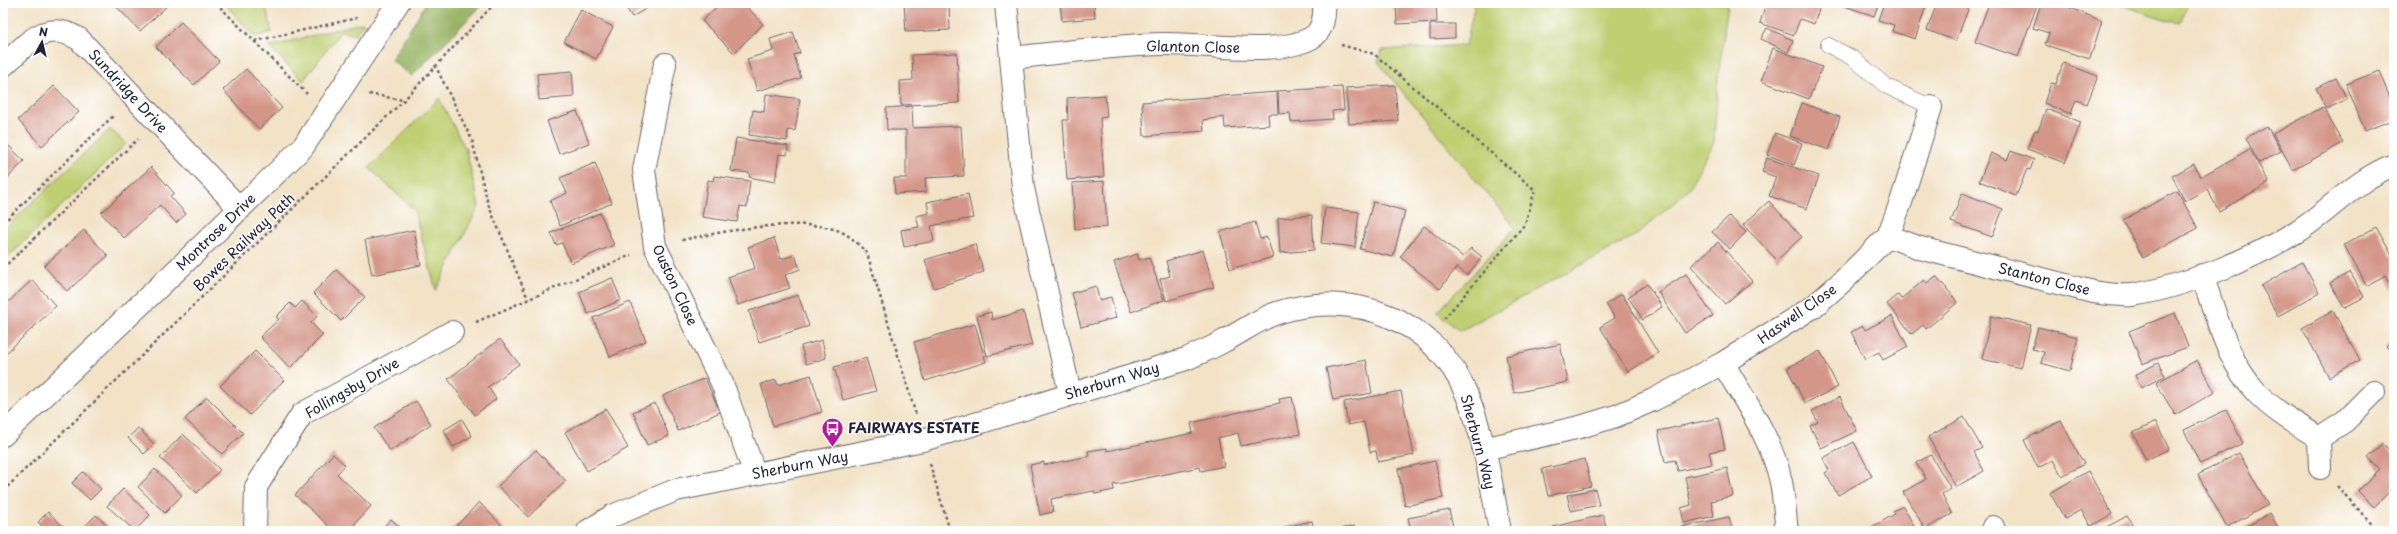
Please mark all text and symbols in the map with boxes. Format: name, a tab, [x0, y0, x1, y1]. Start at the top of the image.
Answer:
north arrow	[22, 22, 62, 62]
text: N	[38, 23, 49, 41]
street label: Glanton Close	[1146, 35, 1240, 58]
street label: Sundridge Drive	[84, 44, 173, 137]
street label: Montrose Drive	[171, 188, 260, 275]
street label: Bowes Railway Path	[188, 188, 299, 296]
street label: Ouston Close	[647, 241, 703, 329]
street label: Stanton Close	[1996, 257, 2092, 300]
street label: Haswell Close	[1753, 279, 1840, 349]
street label: Follingsby Drive	[301, 352, 403, 423]
street label: Sherburn Way	[1062, 356, 1162, 405]
street label: Sherburn Way	[1456, 392, 1501, 492]
bus stop icon: FAIRWAYS ESTATE	[819, 415, 845, 448]
place label: FAIRWAYS ESTATE	[848, 417, 980, 438]
street label: Sherburn Way	[750, 445, 850, 484]

